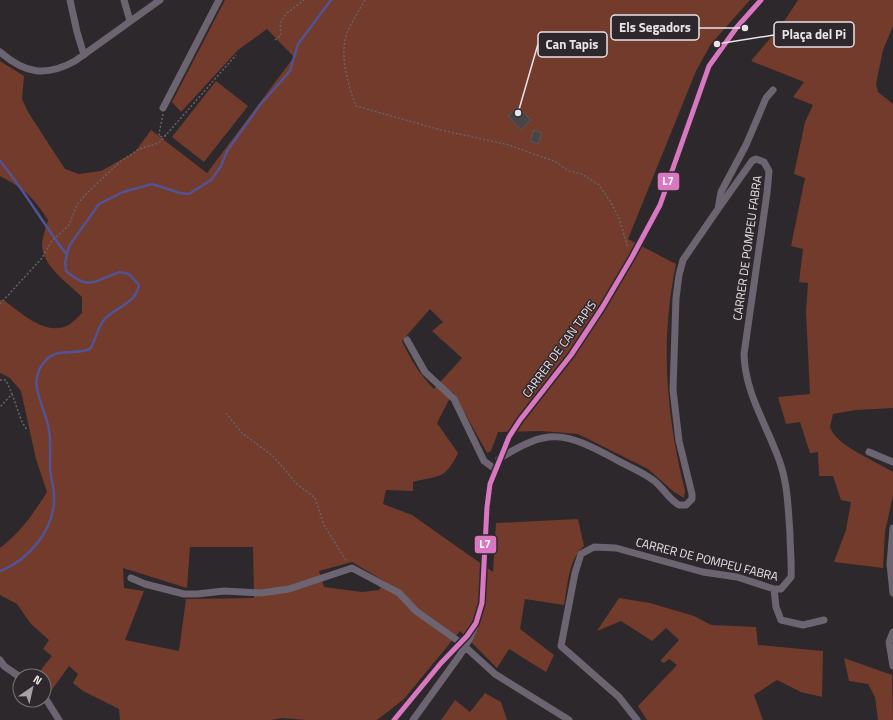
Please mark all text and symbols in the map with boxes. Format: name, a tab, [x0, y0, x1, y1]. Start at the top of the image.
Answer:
callout: Els Segadors	[611, 15, 699, 40]
text: Els Segadors	[619, 17, 691, 37]
callout: Plaça del Pi	[774, 22, 854, 47]
text: Plaça del Pi	[782, 24, 846, 44]
callout: Can Tapis	[538, 32, 607, 57]
text: Can Tapis	[546, 34, 598, 54]
line badge: L7	[657, 172, 680, 191]
text: L7	[662, 173, 674, 189]
street label: CARRER DE POMPEU FABRA	[727, 174, 767, 322]
street label: CARRER DE CAN TAPIS	[517, 296, 601, 402]
street label: CARRER DE POMPEU FABRA	[634, 532, 780, 586]
line badge: L7	[474, 535, 497, 554]
text: L7	[479, 536, 491, 552]
north arrow	[12, 668, 52, 708]
text: N	[30, 671, 45, 688]

